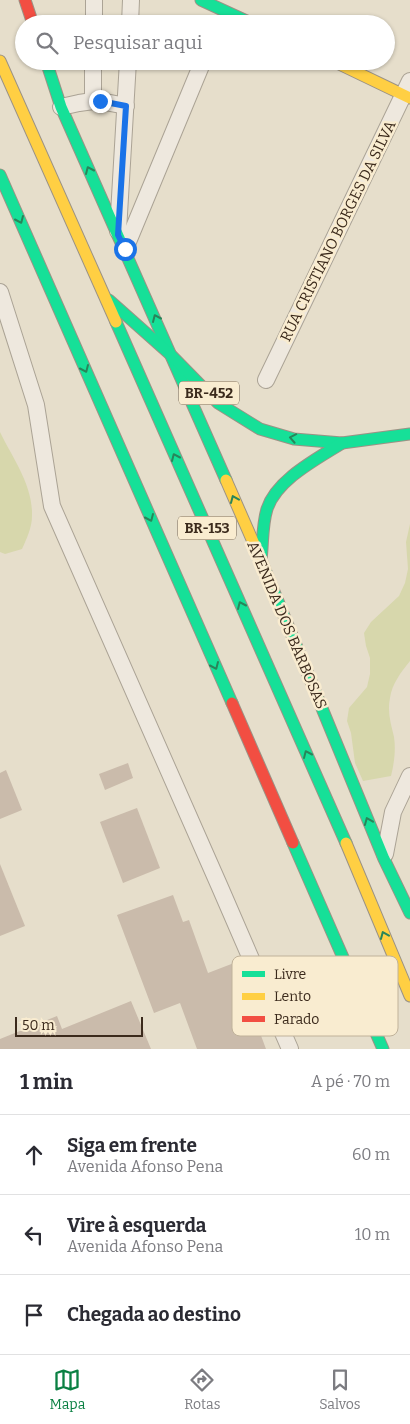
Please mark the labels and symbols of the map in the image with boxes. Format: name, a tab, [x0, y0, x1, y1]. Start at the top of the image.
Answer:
route end	[89, 90, 112, 113]
street label: RUA CRISTIANO BORGES DA SILVA	[277, 117, 400, 344]
one-way arrow	[85, 166, 95, 175]
one-way arrow	[13, 215, 24, 224]
route start	[114, 238, 137, 261]
one-way arrow	[151, 314, 162, 323]
one-way arrow	[78, 364, 89, 373]
road number: BR-452	[179, 382, 239, 404]
one-way arrow	[289, 433, 298, 443]
one-way arrow	[170, 453, 181, 462]
one-way arrow	[230, 495, 241, 504]
one-way arrow	[144, 513, 155, 522]
road number: BR-153	[178, 516, 236, 540]
street label: AVENIDA DOS BARBOSAS	[243, 538, 331, 712]
one-way arrow	[236, 601, 247, 610]
one-way arrow	[209, 661, 220, 670]
one-way arrow	[302, 750, 313, 759]
one-way arrow	[364, 817, 375, 826]
one-way arrow	[380, 931, 391, 940]
legend	[232, 956, 398, 1036]
text: Livre	[274, 966, 306, 983]
text: Lento	[274, 988, 311, 1005]
text: Parado	[274, 1011, 319, 1028]
scale bar	[15, 1014, 142, 1037]

